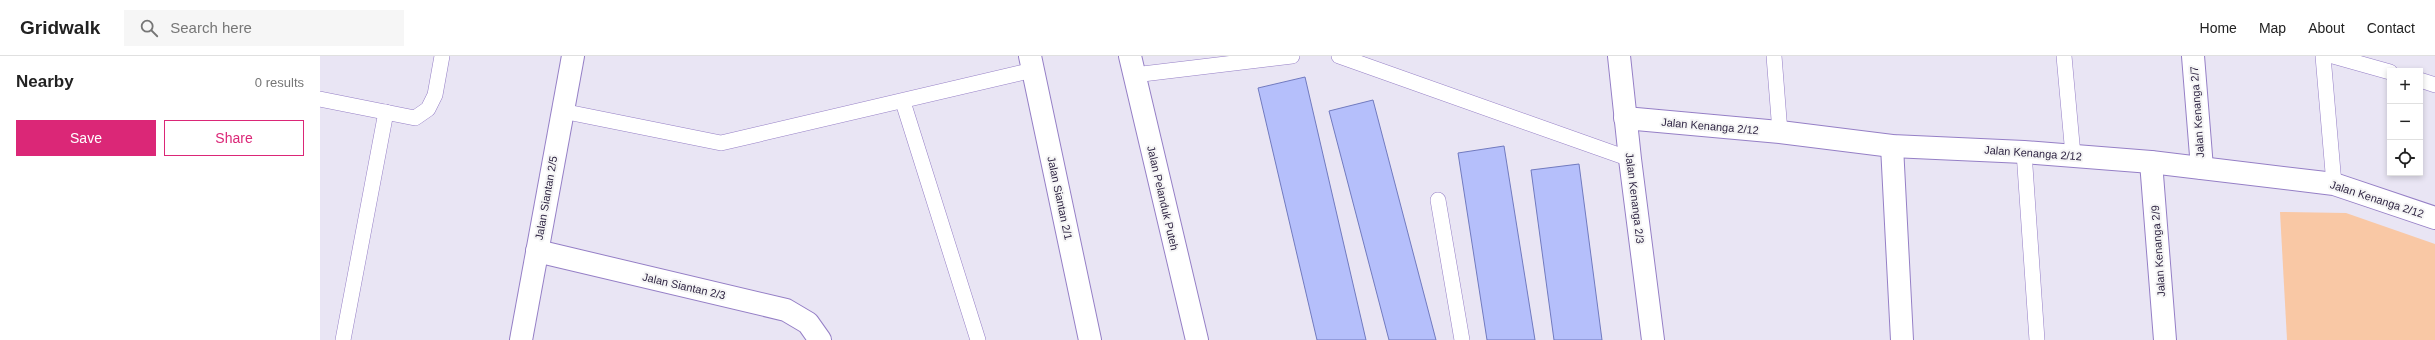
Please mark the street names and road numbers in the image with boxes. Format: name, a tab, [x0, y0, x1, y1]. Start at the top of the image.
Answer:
street label: Jalan Kenanga 2/7	[2188, 66, 2206, 158]
street label: Jalan Kenanga 2/12	[1661, 116, 1759, 136]
street label: Jalan Kenanga 2/12	[1984, 144, 2082, 162]
street label: Jalan Pelanduk Puteh	[1145, 145, 1181, 251]
street label: Jalan Kenanga 2/3	[1623, 152, 1647, 244]
street label: Jalan Siantan 2/5	[533, 155, 559, 241]
street label: Jalan Siantan 2/1	[1045, 155, 1075, 241]
street label: Jalan Kenanga 2/12	[2329, 178, 2425, 220]
street label: Jalan Kenanga 2/9	[2149, 205, 2167, 297]
street label: Jalan Siantan 2/3	[641, 271, 727, 301]

